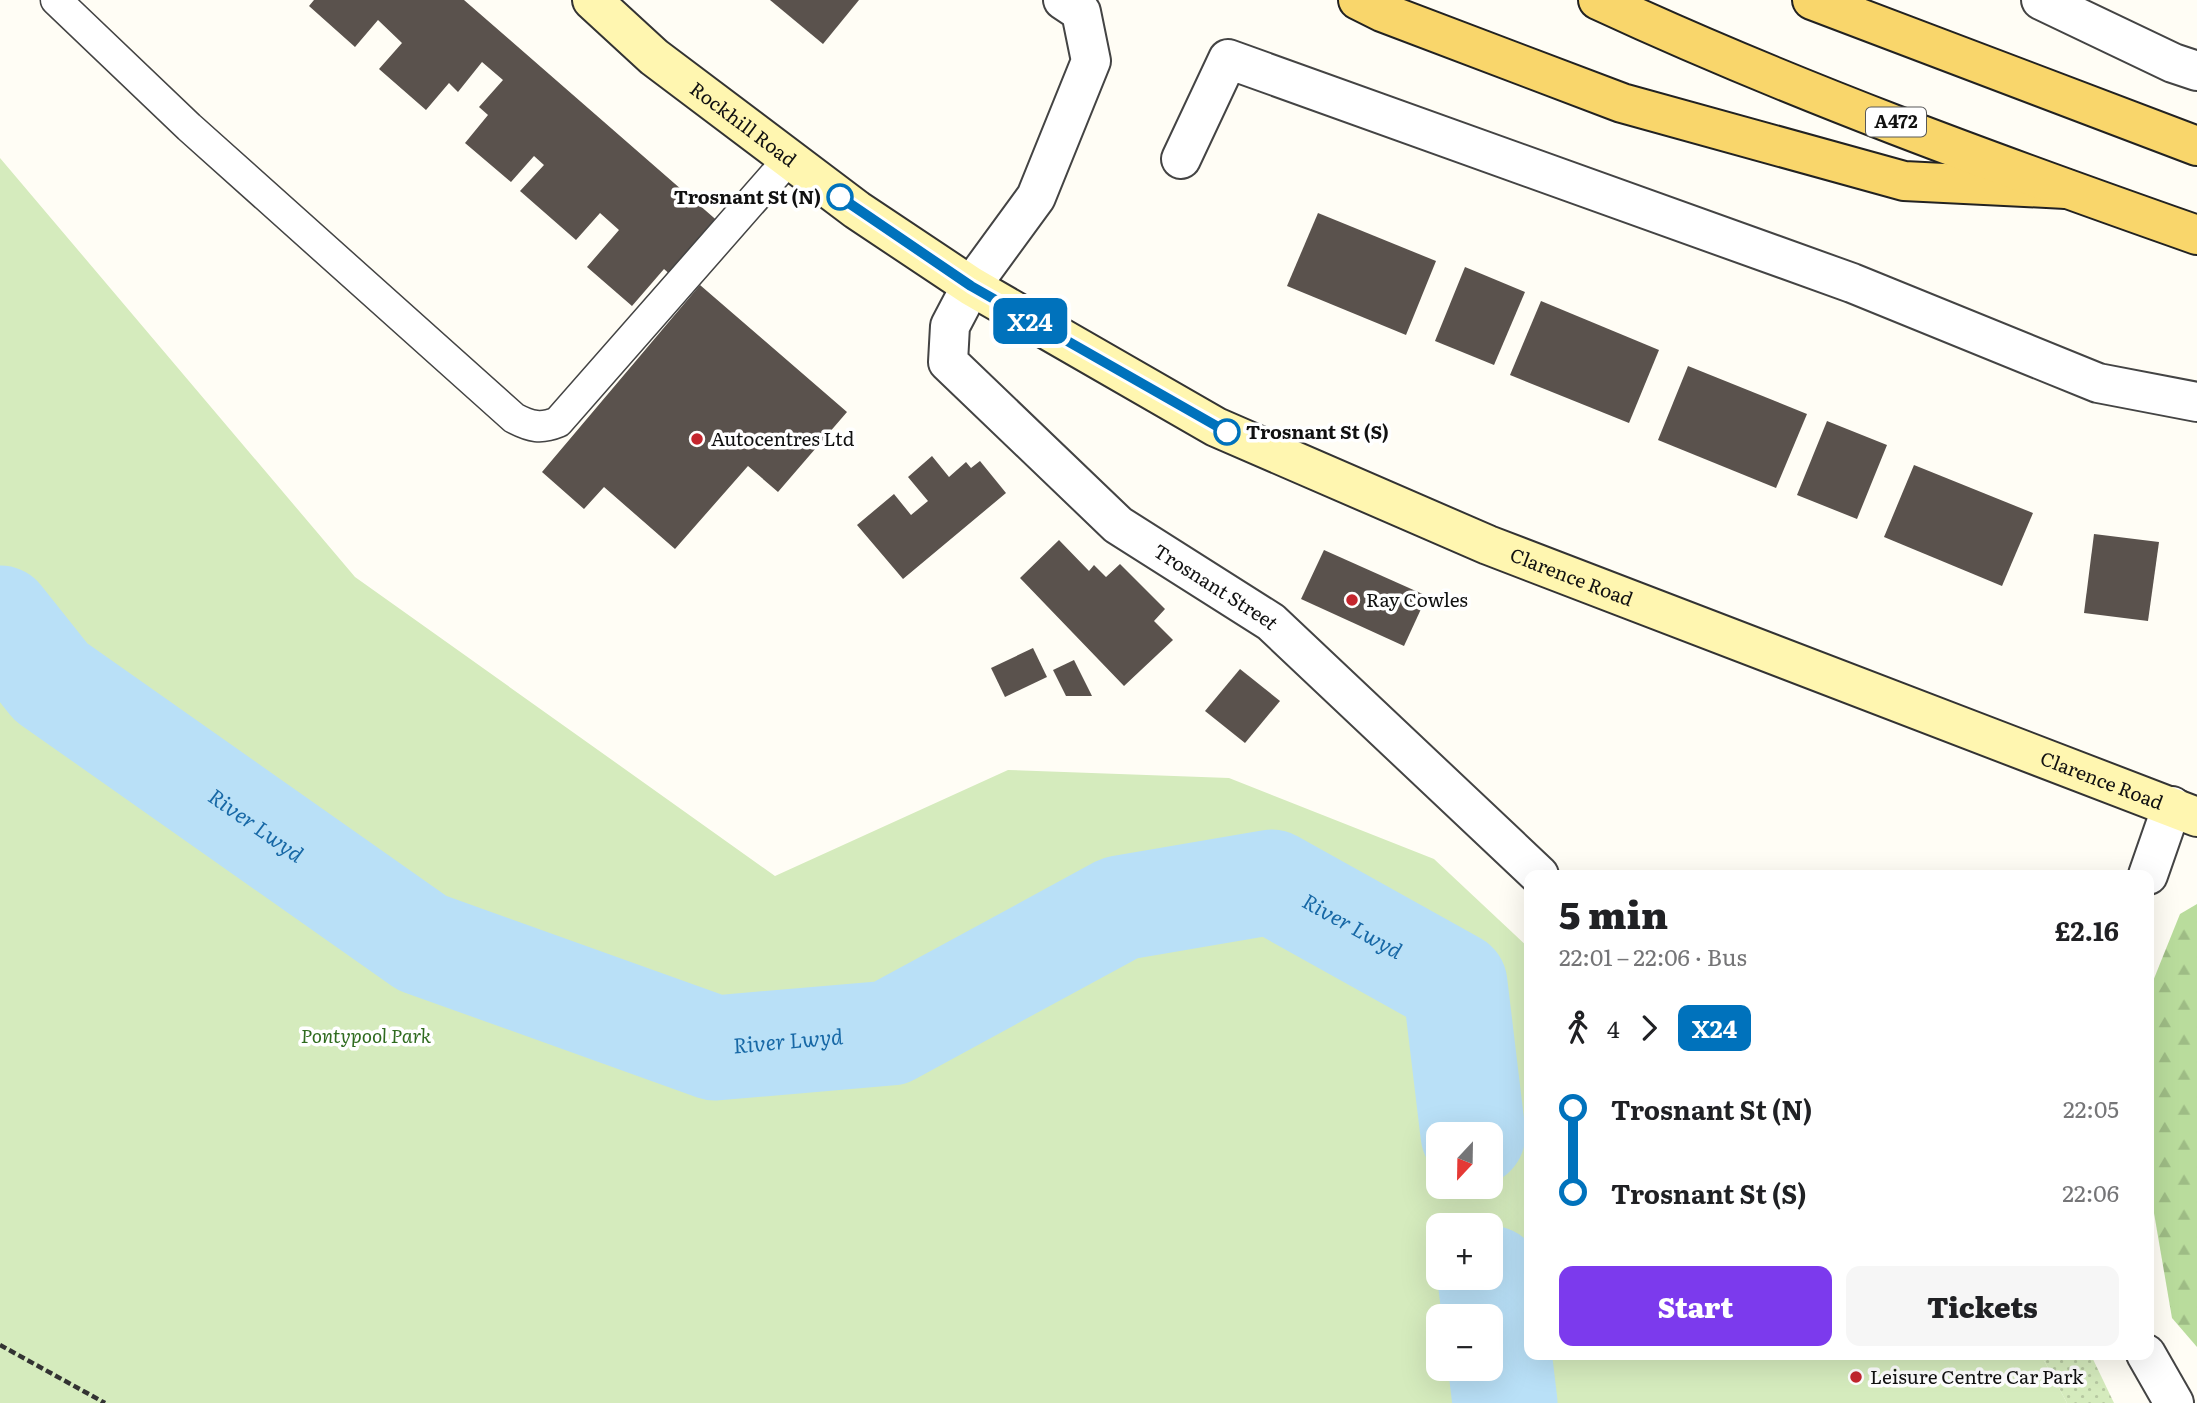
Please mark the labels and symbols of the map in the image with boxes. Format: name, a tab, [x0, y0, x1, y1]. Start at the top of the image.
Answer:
street label: Rockhill Road	[685, 74, 803, 173]
road number: A472	[1866, 107, 1926, 136]
place label: Trosnant St (N)	[674, 182, 821, 210]
marker: Trosnant St (N)	[827, 184, 853, 210]
line badge: X24	[990, 298, 1070, 344]
place label: Trosnant St (S)	[1246, 417, 1389, 445]
marker: Trosnant St (S)	[1214, 419, 1240, 445]
place label: Autocentres Ltd	[711, 424, 855, 452]
marker: Autocentres Ltd	[689, 431, 705, 447]
street label: Trosnant Street	[1149, 536, 1286, 636]
street label: Clarence Road	[1506, 540, 1638, 613]
place label: Ray Cowles	[1366, 585, 1468, 613]
marker: Ray Cowles	[1344, 592, 1360, 608]
street label: Clarence Road	[2037, 743, 2168, 816]
water label: River Lwyd	[203, 780, 311, 868]
water label: River Lwyd	[1298, 884, 1409, 965]
water label: River Lwyd	[732, 1019, 844, 1059]
park label: Pontypool Park	[301, 1021, 432, 1049]
north arrow	[1426, 1122, 1503, 1199]
place label: Leisure Centre Car Park	[1870, 1362, 2084, 1390]
marker: Leisure Centre Car Park	[1848, 1369, 1864, 1385]

